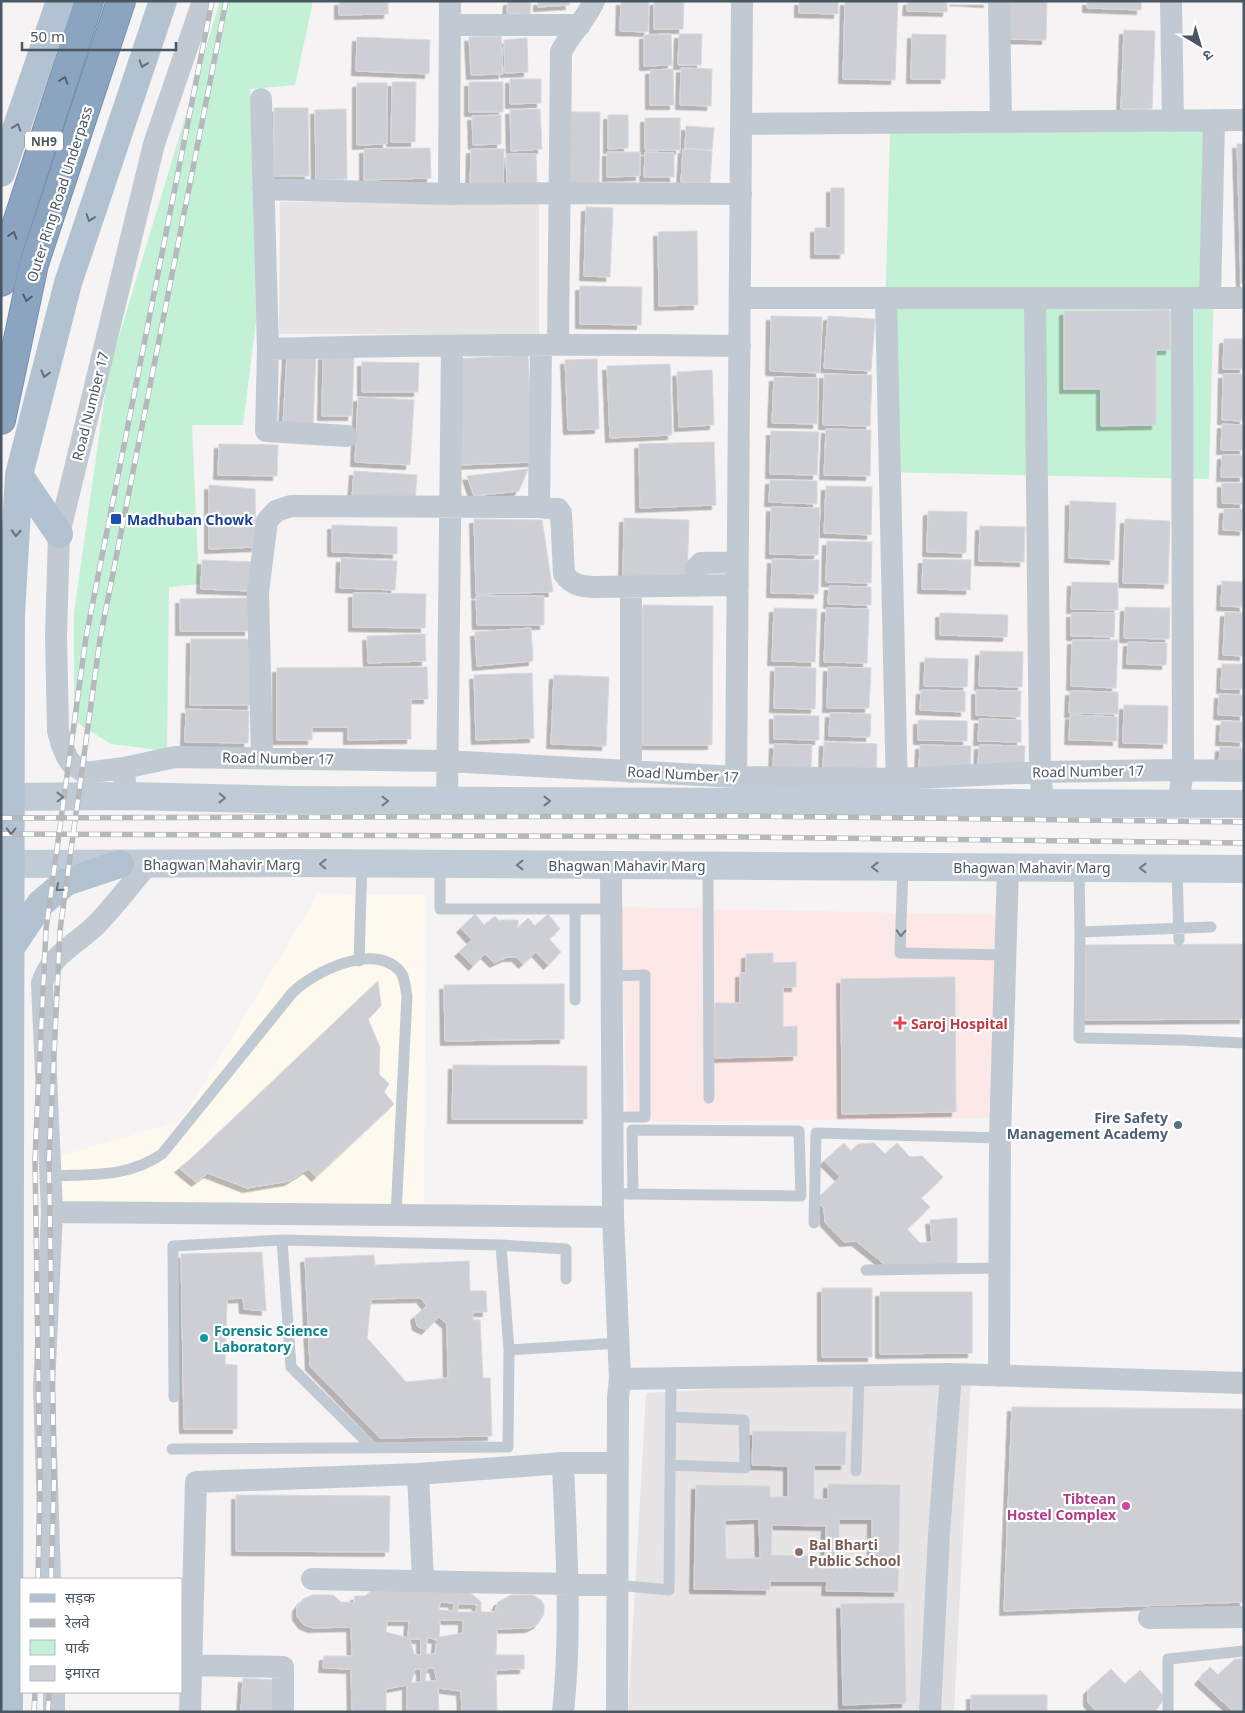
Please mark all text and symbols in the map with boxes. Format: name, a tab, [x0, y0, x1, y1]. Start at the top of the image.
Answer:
scale bar	[22, 20, 176, 52]
north arrow	[1175, 20, 1225, 70]
text: 50 m	[30, 26, 65, 46]
text: उ	[1199, 46, 1217, 66]
one-way arrow	[139, 60, 149, 68]
one-way arrow	[58, 77, 68, 85]
street label: Outer Ring Road Underpass	[22, 104, 96, 284]
one-way arrow	[11, 123, 21, 131]
road number: NH9	[25, 132, 63, 150]
one-way arrow	[86, 213, 96, 222]
one-way arrow	[7, 231, 17, 239]
one-way arrow	[22, 293, 33, 302]
street label: Road Number 17	[67, 350, 113, 462]
one-way arrow	[40, 370, 51, 378]
place label: Madhuban Chowk	[127, 510, 253, 529]
marker: Madhuban Chowk	[109, 512, 123, 526]
one-way arrow	[10, 529, 21, 537]
street label: Road Number 17	[222, 748, 334, 768]
street label: Road Number 17	[1032, 761, 1144, 781]
street label: Road Number 17	[627, 762, 739, 786]
one-way arrow	[56, 792, 64, 802]
one-way arrow	[219, 793, 227, 804]
one-way arrow	[382, 796, 389, 806]
one-way arrow	[544, 796, 552, 806]
one-way arrow	[6, 828, 16, 835]
street label: Bhagwan Mahavir Marg	[143, 855, 301, 874]
street label: Bhagwan Mahavir Marg	[548, 856, 706, 875]
street label: Bhagwan Mahavir Marg	[953, 858, 1111, 877]
one-way arrow	[318, 859, 326, 869]
one-way arrow	[516, 860, 524, 870]
one-way arrow	[871, 862, 878, 872]
one-way arrow	[1138, 863, 1146, 873]
one-way arrow	[55, 882, 64, 891]
one-way arrow	[896, 930, 906, 937]
place label: Saroj Hospital	[911, 1014, 1008, 1033]
marker: Saroj Hospital	[893, 1016, 907, 1030]
place label: Fire Safety Management Academy	[1007, 1108, 1168, 1143]
marker: Fire Safety Management Academy	[1172, 1119, 1184, 1131]
place label: Forensic Science Laboratory	[214, 1321, 328, 1356]
marker: Forensic Science Laboratory	[198, 1332, 210, 1344]
place label: Tibtean Hostel Complex	[1007, 1489, 1117, 1524]
marker: Tibtean Hostel Complex	[1120, 1500, 1132, 1512]
place label: Bal Bharti Public School	[809, 1535, 901, 1570]
marker: Bal Bharti Public School	[793, 1546, 805, 1558]
legend	[20, 1578, 182, 1693]
text: सड़क	[65, 1587, 95, 1607]
text: रेलवे	[64, 1612, 90, 1632]
text: पार्क	[65, 1637, 89, 1657]
text: इमारत	[65, 1662, 100, 1682]

